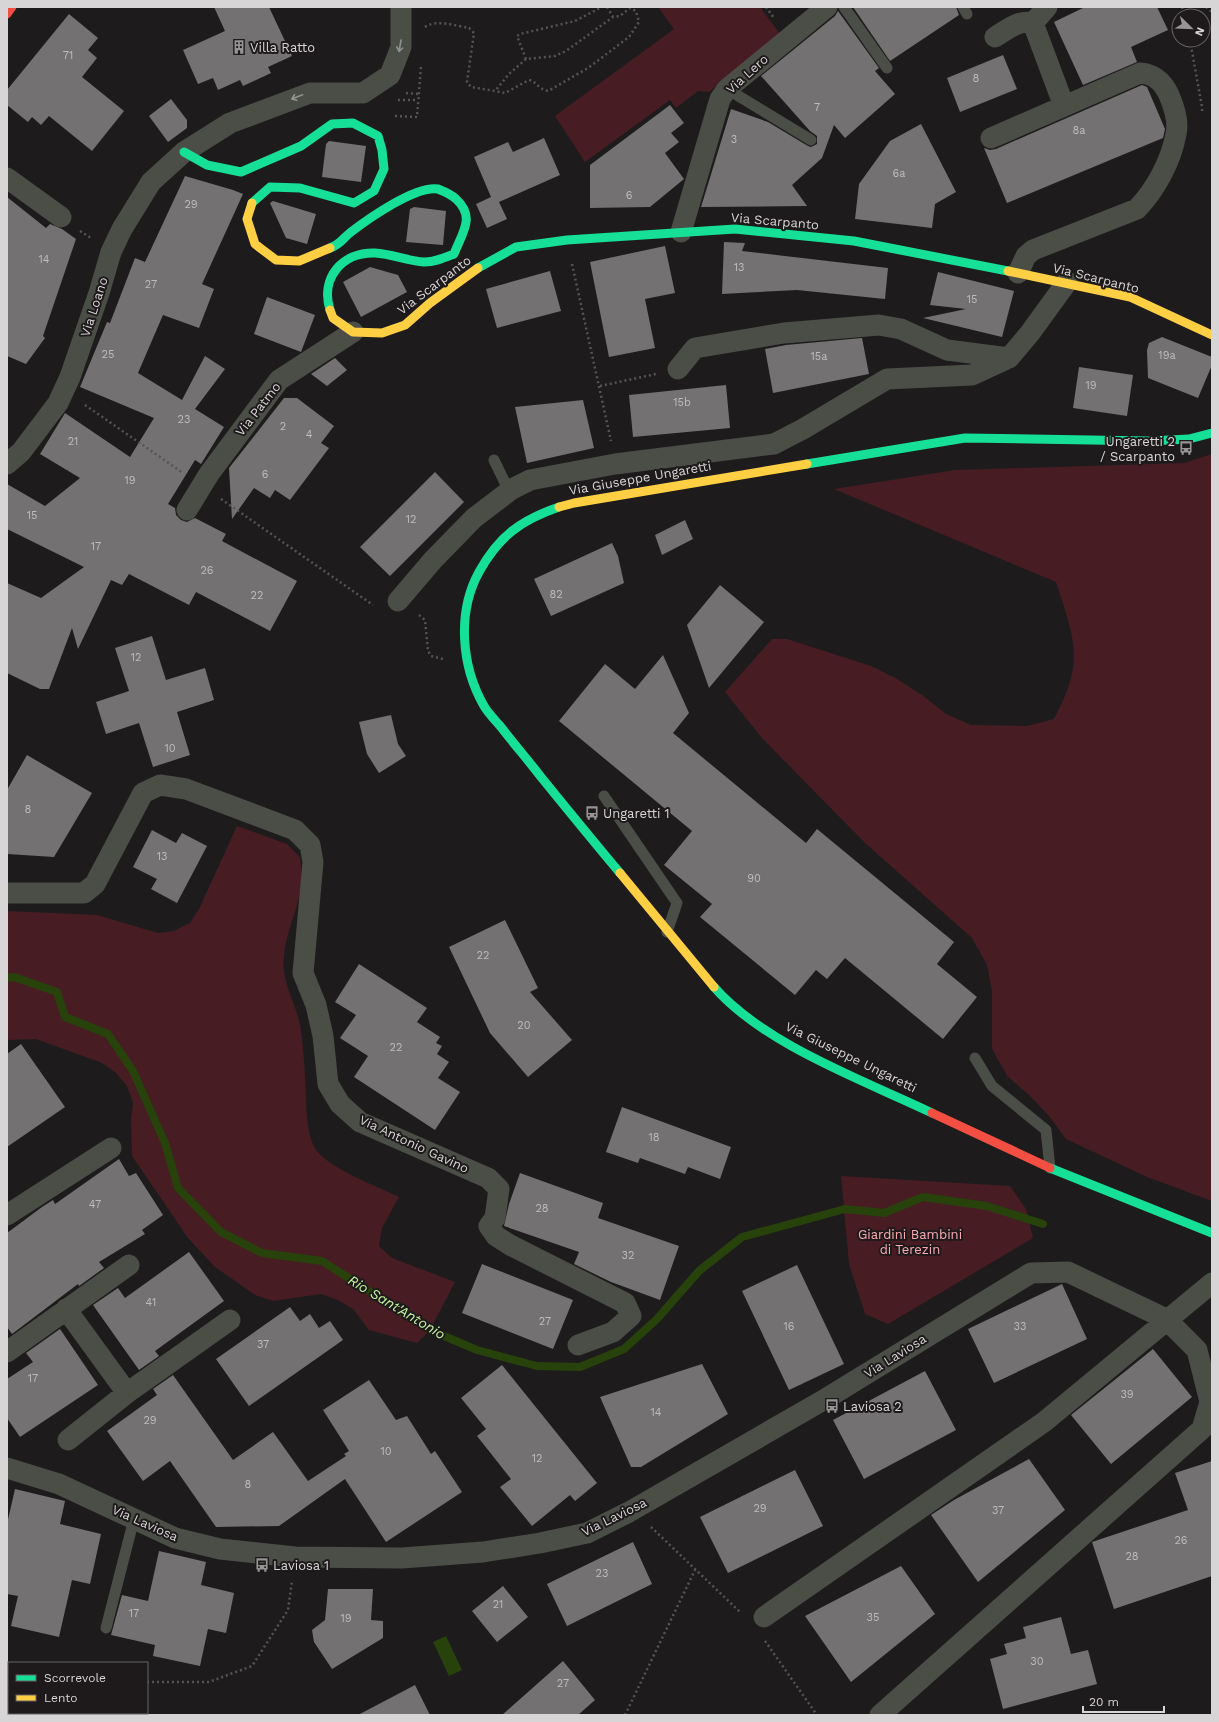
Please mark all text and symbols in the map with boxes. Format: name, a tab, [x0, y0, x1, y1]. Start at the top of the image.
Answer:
north arrow	[1171, 8, 1211, 48]
text: N	[1192, 25, 1207, 38]
building icon: Villa Ratto	[231, 39, 247, 55]
one-way arrow	[396, 39, 404, 52]
place label: Villa Ratto	[250, 40, 315, 55]
house number: 71	[63, 49, 73, 62]
street label: Via Lero	[723, 51, 771, 97]
house number: 8	[973, 72, 980, 85]
one-way arrow	[292, 94, 304, 102]
house number: 7	[814, 101, 820, 114]
house number: 8a	[1072, 124, 1086, 137]
house number: 3	[731, 133, 737, 146]
house number: 6a	[893, 167, 905, 180]
house number: 6	[626, 189, 633, 202]
house number: 29	[184, 198, 198, 211]
street label: Via Scarpanto	[730, 210, 820, 232]
street label: Via Scarpanto	[394, 252, 474, 318]
house number: 14	[38, 253, 50, 266]
street label: Via Scarpanto	[1051, 260, 1141, 296]
house number: 13	[734, 261, 744, 274]
street label: Via Loano	[77, 275, 111, 339]
house number: 27	[145, 278, 157, 291]
house number: 15	[967, 293, 977, 306]
house number: 25	[102, 348, 114, 361]
house number: 19a	[1158, 349, 1176, 362]
house number: 15a	[811, 350, 827, 363]
street label: Via Patmo	[232, 379, 284, 439]
house number: 19	[1085, 379, 1097, 392]
house number: 15b	[673, 396, 691, 409]
house number: 23	[178, 413, 190, 426]
house number: 2	[280, 420, 286, 433]
house number: 4	[306, 428, 313, 441]
place label: Ungaretti 2 / Scarpanto	[1100, 434, 1175, 464]
house number: 21	[68, 435, 78, 448]
bus stop icon: Ungaretti 2 / Scarpanto	[1178, 440, 1194, 456]
street label: Via Giuseppe Ungaretti	[568, 458, 712, 498]
house number: 6	[262, 468, 269, 481]
house number: 19	[124, 474, 136, 487]
house number: 15	[27, 509, 37, 522]
house number: 12	[406, 513, 416, 526]
house number: 17	[91, 540, 101, 553]
house number: 26	[200, 564, 214, 577]
house number: 82	[549, 588, 563, 601]
house number: 22	[251, 589, 263, 602]
house number: 12	[131, 651, 141, 664]
house number: 10	[164, 742, 176, 755]
house number: 8	[25, 803, 32, 816]
bus stop icon: Ungaretti 1	[584, 805, 600, 821]
place label: Ungaretti 1	[603, 806, 670, 821]
house number: 13	[157, 850, 167, 863]
house number: 90	[747, 872, 761, 885]
house number: 22	[477, 949, 489, 962]
house number: 20	[517, 1019, 531, 1032]
street label: Via Giuseppe Ungaretti	[783, 1019, 919, 1095]
house number: 22	[390, 1041, 402, 1054]
street label: Via Antonio Gavino	[357, 1112, 471, 1176]
house number: 18	[648, 1131, 660, 1144]
house number: 47	[89, 1198, 101, 1211]
house number: 28	[535, 1202, 549, 1215]
park label: Giardini Bambini di Terezin	[858, 1227, 962, 1257]
house number: 32	[622, 1249, 634, 1262]
water label: Rio Sant'Antonio	[346, 1272, 448, 1342]
house number: 41	[146, 1296, 156, 1309]
house number: 27	[539, 1315, 551, 1328]
house number: 16	[784, 1320, 795, 1333]
house number: 33	[1014, 1320, 1026, 1333]
street label: Via Laviosa	[861, 1331, 929, 1381]
house number: 37	[257, 1338, 269, 1351]
house number: 17	[28, 1372, 38, 1385]
house number: 39	[1120, 1388, 1134, 1401]
bus stop icon: Laviosa 2	[824, 1398, 840, 1414]
place label: Laviosa 2	[843, 1399, 902, 1414]
house number: 14	[650, 1406, 662, 1419]
house number: 29	[143, 1414, 157, 1427]
house number: 10	[380, 1445, 392, 1458]
house number: 12	[532, 1452, 542, 1465]
house number: 8	[245, 1478, 252, 1491]
street label: Via Laviosa	[579, 1495, 650, 1539]
street label: Via Laviosa	[110, 1502, 181, 1544]
house number: 29	[753, 1502, 767, 1515]
house number: 37	[992, 1504, 1004, 1517]
house number: 26	[1174, 1534, 1188, 1547]
house number: 28	[1125, 1550, 1139, 1563]
bus stop icon: Laviosa 1	[254, 1557, 270, 1573]
place label: Laviosa 1	[273, 1558, 329, 1573]
house number: 23	[596, 1567, 608, 1580]
house number: 21	[493, 1598, 503, 1611]
house number: 17	[129, 1607, 139, 1620]
house number: 35	[867, 1611, 879, 1624]
house number: 19	[340, 1612, 352, 1625]
house number: 30	[1030, 1655, 1044, 1668]
legend	[8, 1662, 148, 1714]
text: Scorrevole	[44, 1671, 106, 1685]
house number: 27	[557, 1677, 569, 1690]
scale bar	[1083, 1688, 1164, 1714]
text: Lento	[44, 1691, 78, 1705]
text: 20 m	[1089, 1695, 1119, 1709]

